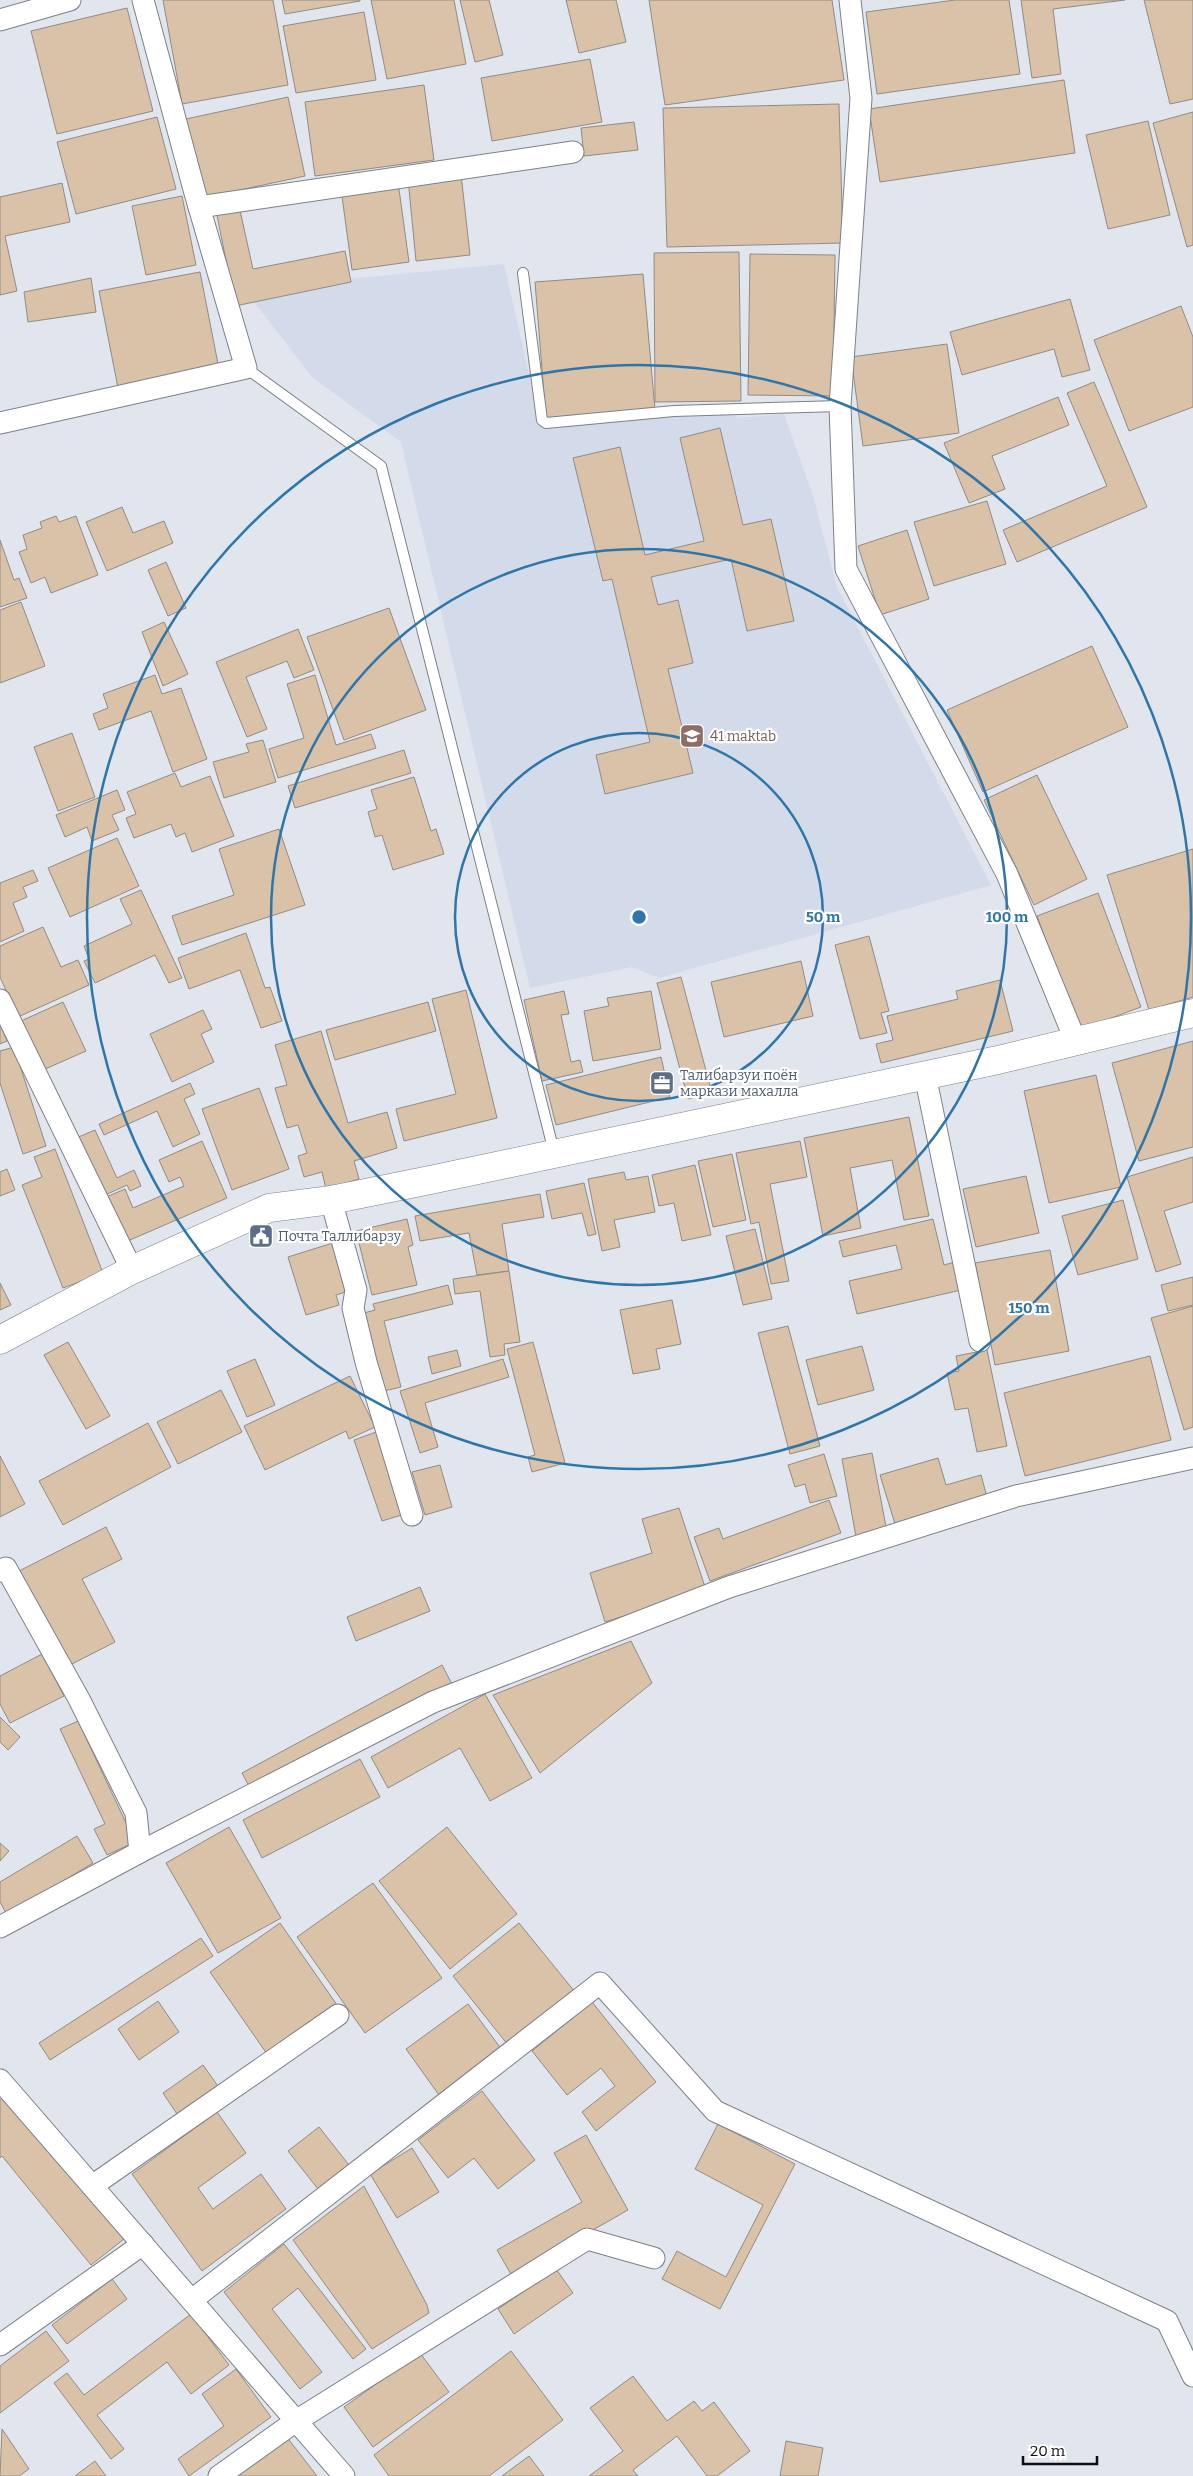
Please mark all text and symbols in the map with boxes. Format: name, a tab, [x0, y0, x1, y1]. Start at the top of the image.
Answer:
school or university icon: 41 maktab	[679, 723, 705, 749]
place label: 41 maktab	[710, 728, 776, 745]
centre of rings	[630, 908, 648, 926]
text: 50 m	[806, 908, 841, 926]
text: 100 m	[986, 908, 1029, 926]
place label: Талибарзуи поён маркази махалла	[680, 1067, 799, 1100]
office icon: Талибарзуи поён маркази махалла	[649, 1070, 675, 1096]
public building icon: Почта Таллибарзу	[248, 1223, 274, 1249]
place label: Почта Таллибарзу	[278, 1228, 402, 1245]
text: 150 m	[1008, 1299, 1050, 1317]
scale bar	[1023, 2434, 1097, 2466]
text: 20 m	[1030, 2442, 1066, 2460]

